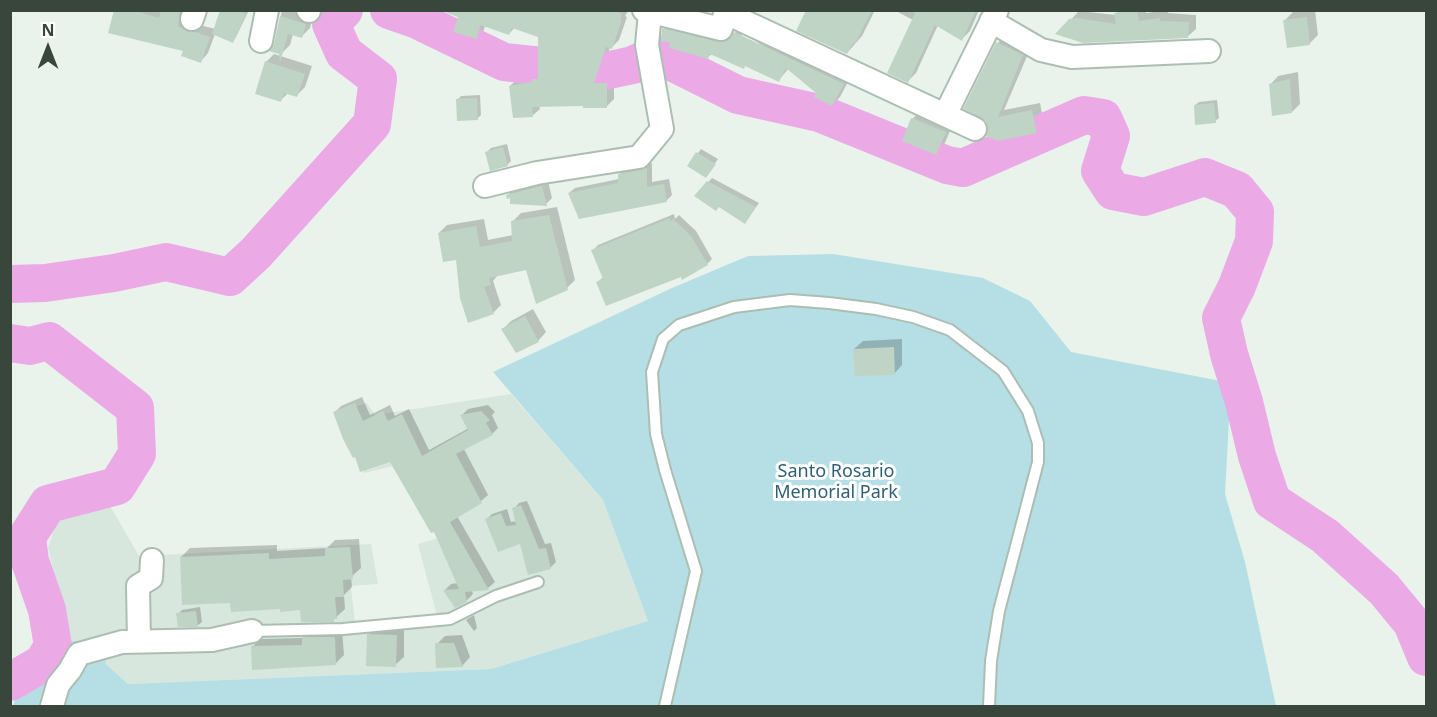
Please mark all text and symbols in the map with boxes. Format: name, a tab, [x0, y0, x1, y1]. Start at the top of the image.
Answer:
north arrow	[18, 18, 78, 78]
text: N	[41, 19, 55, 41]
park label: Santo Rosario Memorial Park	[774, 461, 898, 504]

